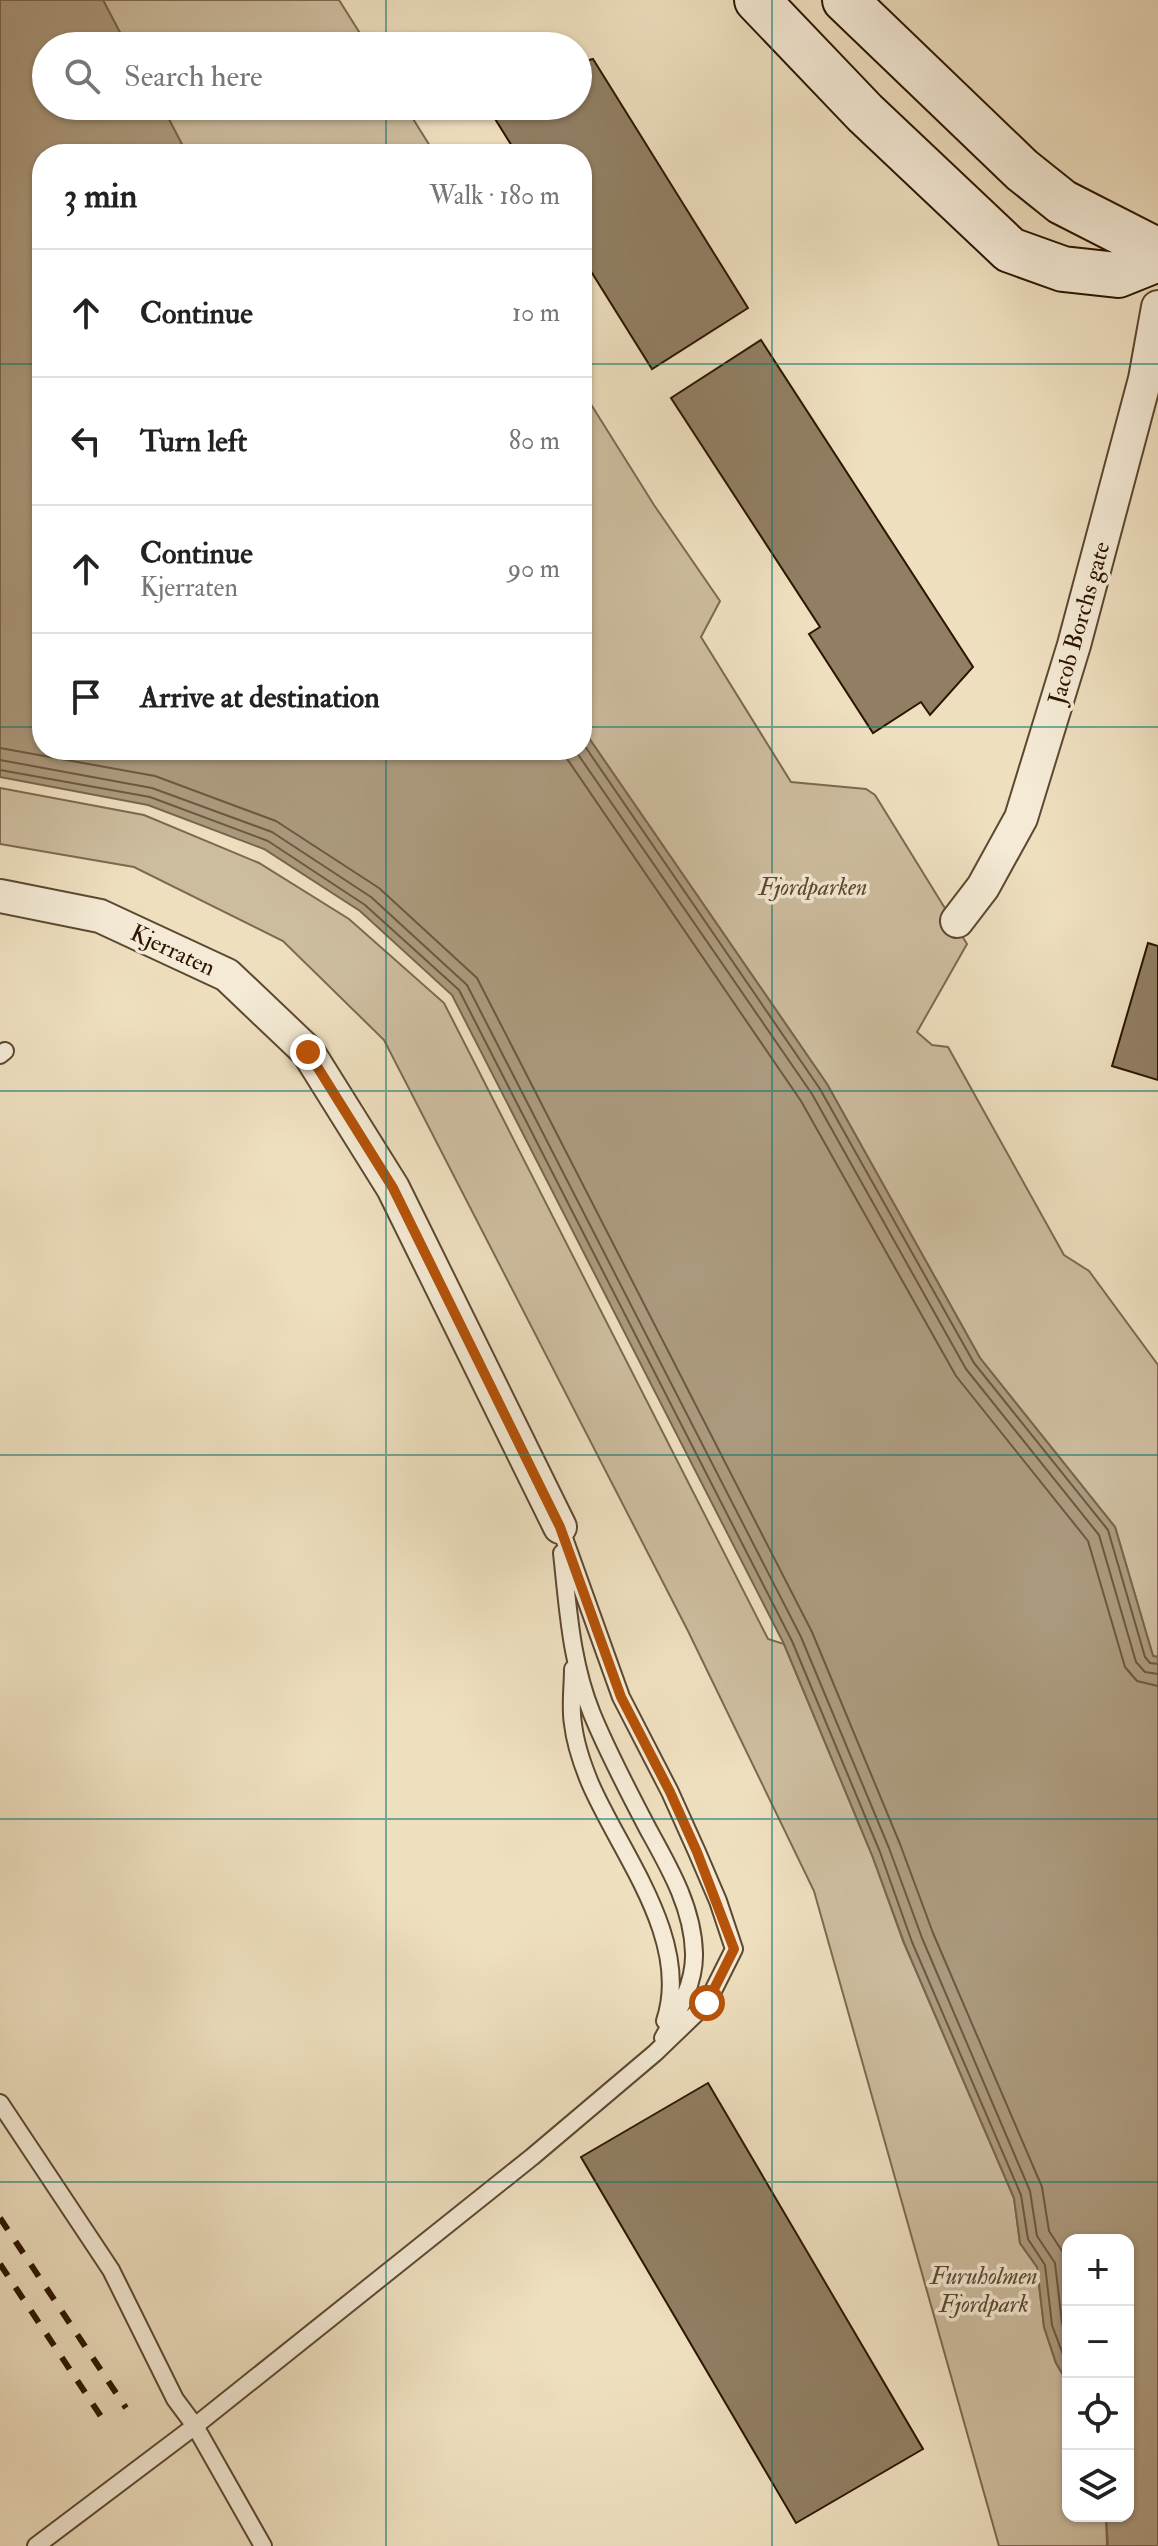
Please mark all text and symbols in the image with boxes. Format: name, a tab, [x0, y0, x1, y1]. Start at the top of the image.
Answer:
search box	[32, 32, 592, 120]
icon: search	[60, 54, 104, 98]
text: Search here	[124, 58, 263, 95]
text: 3 min	[64, 175, 137, 218]
text: Walk · 180 m	[430, 180, 560, 212]
icon: ahead	[64, 291, 108, 335]
text: Continue	[140, 295, 253, 332]
text: 10 m	[512, 297, 560, 329]
icon: left	[64, 419, 108, 463]
text: Turn left	[140, 423, 247, 460]
text: 80 m	[509, 425, 560, 457]
text: Continue	[140, 535, 253, 572]
street label: Jacob Borchs gate	[1041, 538, 1118, 709]
icon: ahead	[64, 547, 108, 591]
text: 90 m	[508, 553, 560, 585]
text: Kjerraten	[140, 572, 238, 604]
icon: arrive	[64, 675, 108, 719]
text: Arrive at destination	[140, 679, 380, 716]
park label: Fjordparken	[758, 872, 867, 903]
street label: Kjerraten	[125, 917, 220, 984]
route end	[290, 1034, 326, 1070]
route start	[689, 1985, 725, 2021]
map controls	[1062, 2234, 1134, 2522]
button: +	[1062, 2234, 1134, 2306]
park label: Furuholmen Fjordpark	[929, 2261, 1038, 2320]
button: −	[1062, 2306, 1134, 2378]
button: locate	[1062, 2378, 1134, 2450]
button: layers	[1062, 2450, 1134, 2522]

